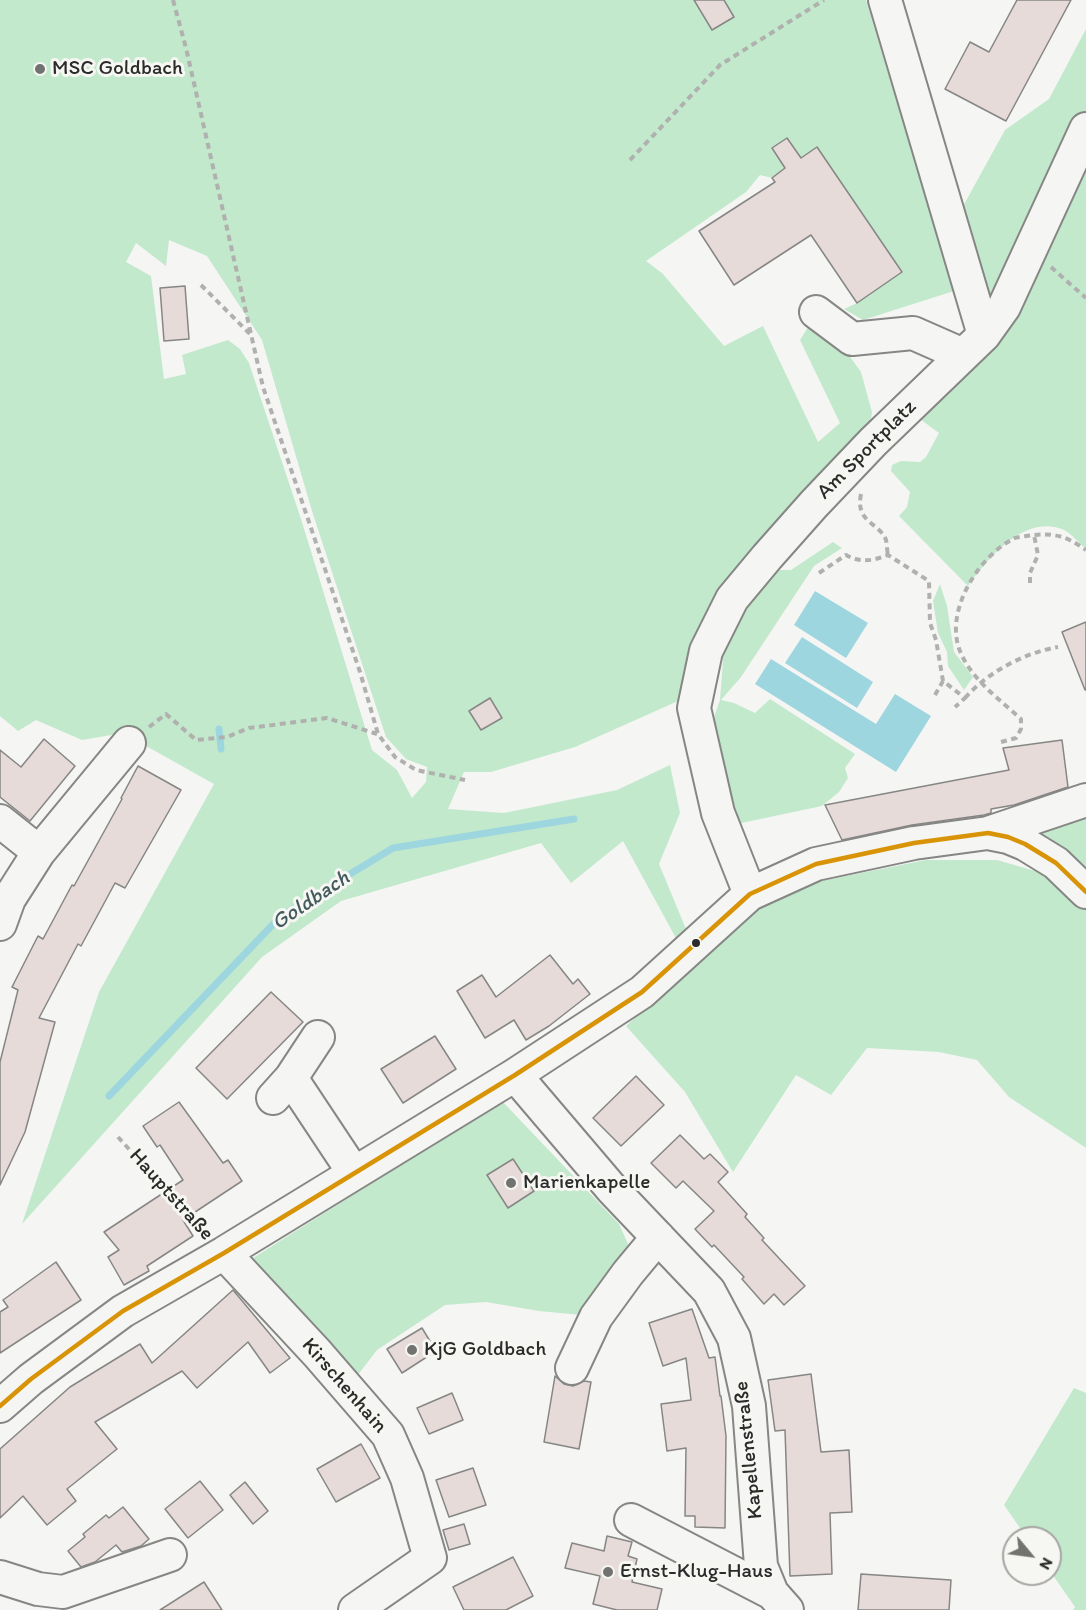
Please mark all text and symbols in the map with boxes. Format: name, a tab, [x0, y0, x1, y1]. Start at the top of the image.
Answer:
place label: MSC Goldbach	[52, 56, 183, 82]
marker: MSC Goldbach	[33, 62, 47, 76]
street label: Am Sportplatz	[812, 395, 922, 505]
water label: Goldbach	[267, 865, 355, 937]
unlabelled marker	[690, 937, 702, 949]
street label: Hauptstraße	[123, 1144, 219, 1246]
place label: Marienkapelle	[523, 1170, 650, 1196]
marker: Marienkapelle	[504, 1176, 518, 1190]
street label: Kirschenhain	[296, 1333, 392, 1439]
place label: KjG Goldbach	[424, 1337, 546, 1363]
marker: KjG Goldbach	[405, 1343, 419, 1357]
street label: Kapellenstraße	[729, 1380, 769, 1520]
north arrow	[1002, 1526, 1062, 1586]
text: N	[1036, 1555, 1057, 1573]
place label: Ernst-Klug-Haus	[620, 1559, 773, 1585]
marker: Ernst-Klug-Haus	[601, 1565, 615, 1579]

